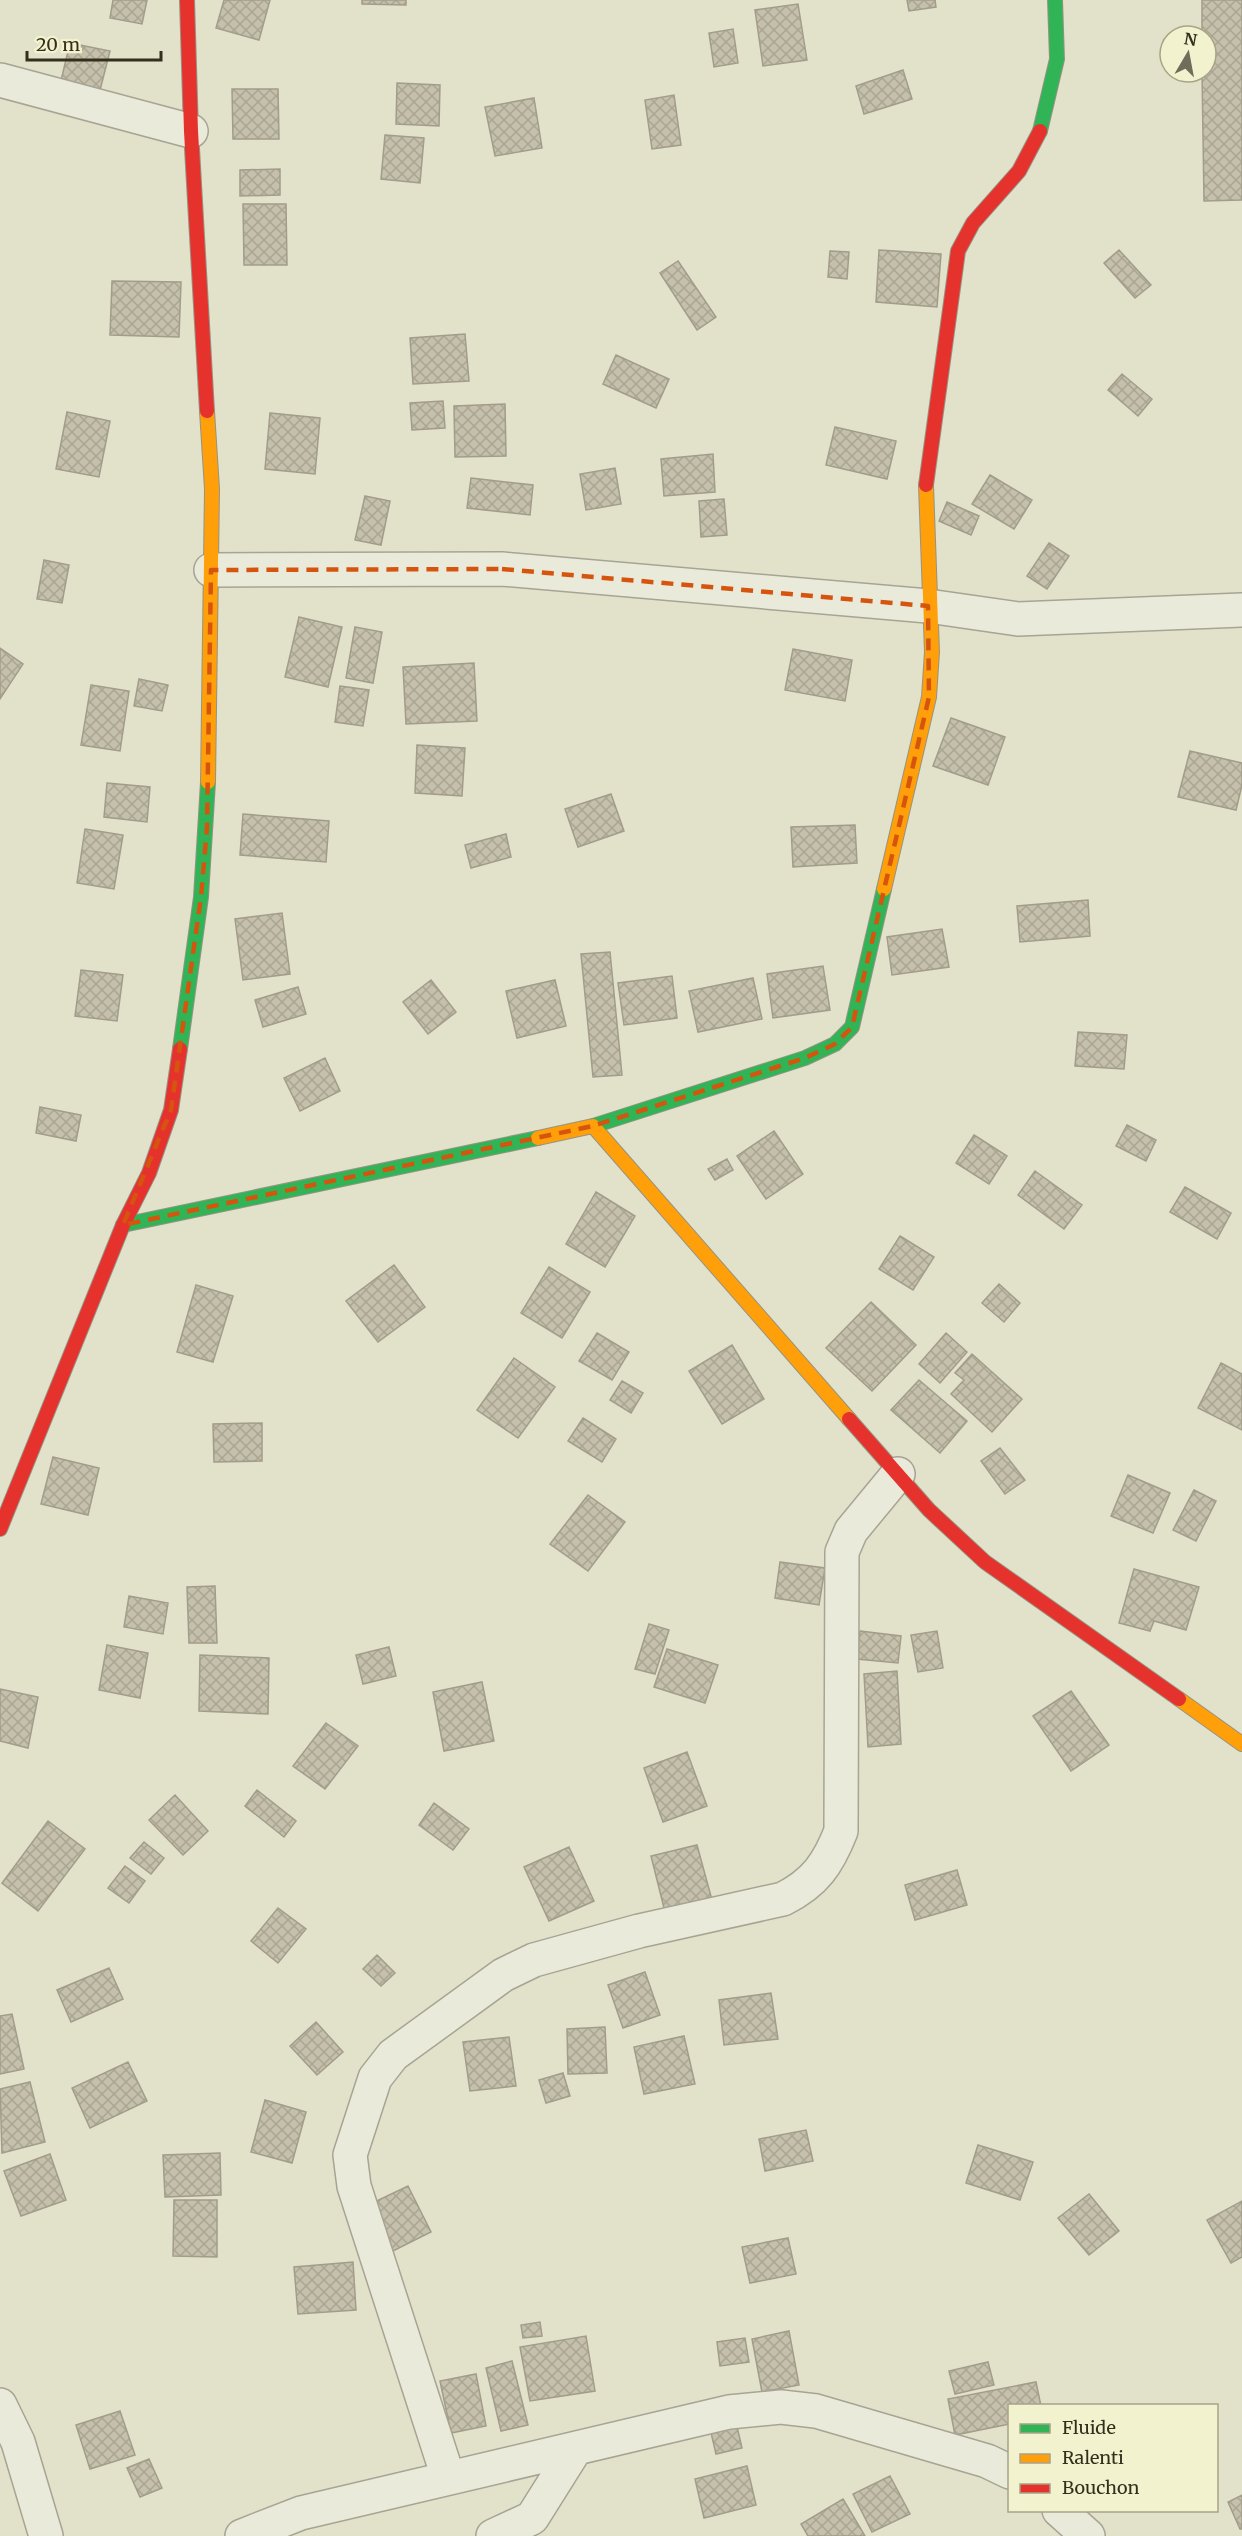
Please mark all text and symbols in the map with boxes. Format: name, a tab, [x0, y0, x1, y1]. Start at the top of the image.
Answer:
scale bar	[27, 24, 160, 62]
north arrow	[1158, 24, 1218, 84]
text: N	[1183, 28, 1199, 50]
text: 20 m	[36, 33, 80, 56]
legend	[1008, 2404, 1218, 2512]
text: Fluide	[1062, 2416, 1116, 2439]
text: Ralenti	[1062, 2446, 1124, 2469]
text: Bouchon	[1062, 2476, 1139, 2499]

